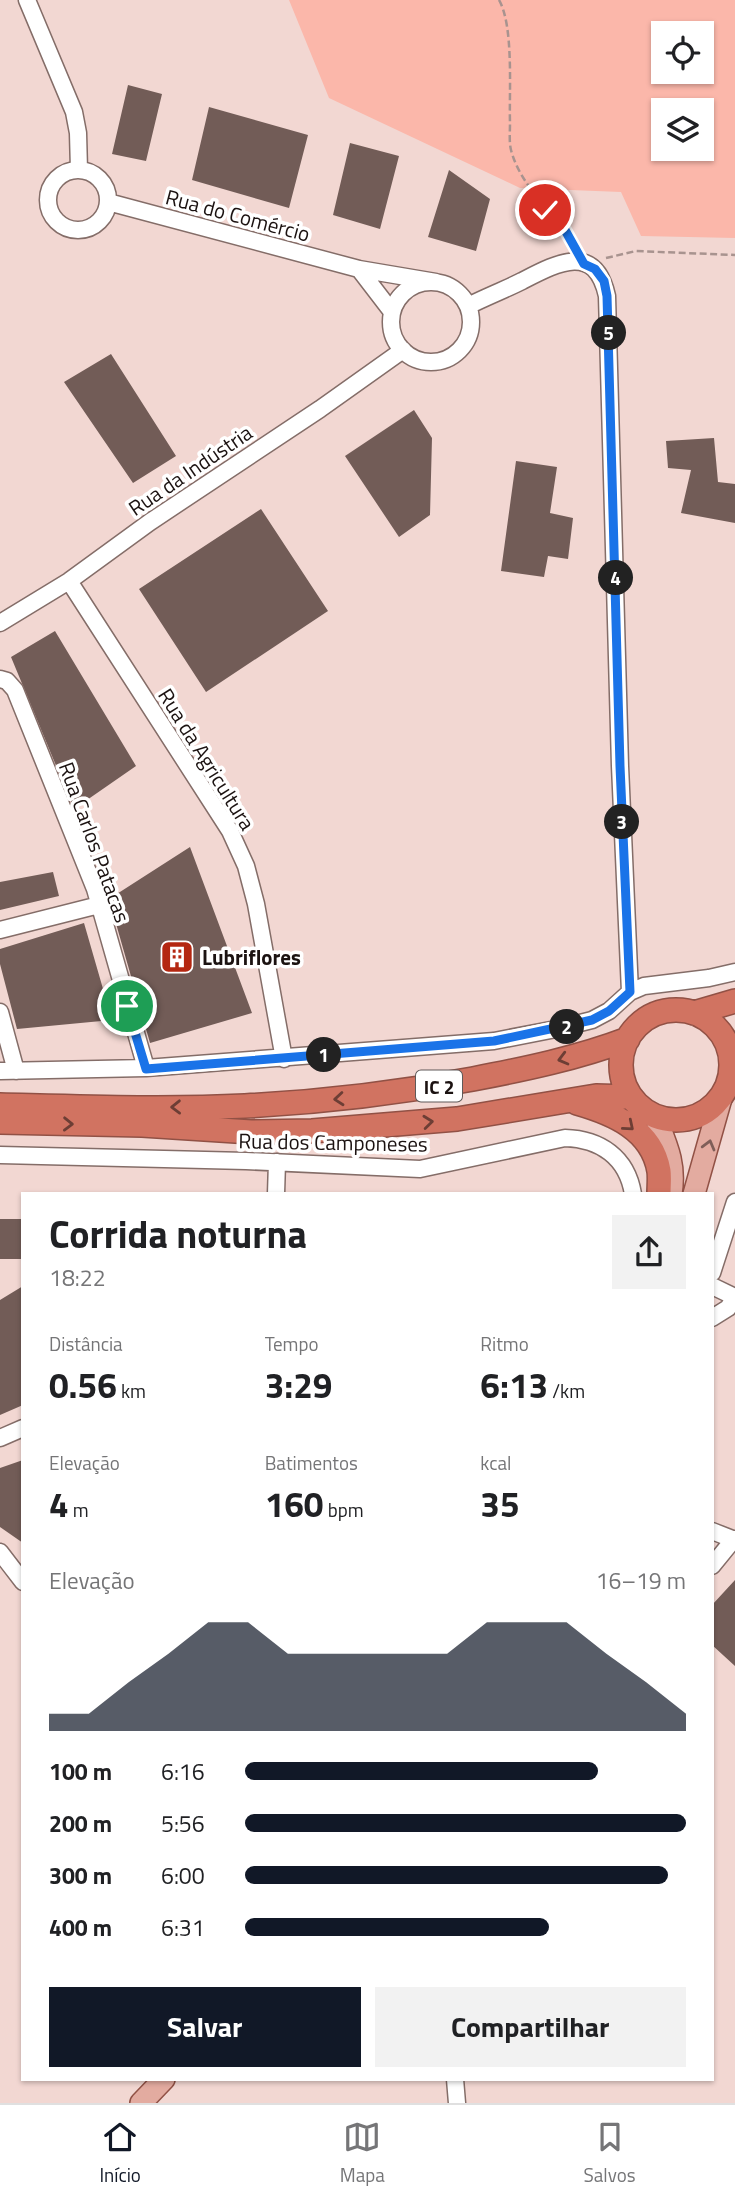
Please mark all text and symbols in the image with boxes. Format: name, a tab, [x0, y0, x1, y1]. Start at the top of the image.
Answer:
map controls	[651, 21, 714, 161]
button: locate	[651, 21, 714, 84]
button: layers	[651, 98, 714, 161]
street label: Rua do Comércio	[162, 180, 314, 250]
pin	[515, 180, 575, 240]
icon: check	[526, 191, 564, 229]
pin: 5	[592, 316, 626, 350]
text: 5	[603, 318, 614, 347]
street label: Rua da Indústria	[122, 416, 259, 523]
pin: 4	[598, 560, 634, 596]
text: 4	[610, 563, 621, 592]
street label: Rua da Agricultura	[151, 682, 264, 837]
street label: Rua Carlos Patacas	[51, 757, 139, 927]
pin: 3	[604, 804, 640, 840]
text: 3	[616, 807, 627, 836]
building icon: Lubriflores	[158, 938, 196, 976]
place label: Lubriflores	[202, 941, 301, 973]
pin	[97, 976, 157, 1036]
icon: arrive	[108, 987, 146, 1025]
pin: 2	[550, 1010, 584, 1044]
text: 2	[561, 1012, 572, 1041]
pin: 1	[306, 1038, 342, 1072]
text: 1	[318, 1040, 329, 1069]
one-way arrow	[557, 1051, 569, 1065]
road number: IC 2	[416, 1070, 462, 1102]
one-way arrow	[333, 1091, 344, 1106]
one-way arrow	[170, 1099, 181, 1115]
one-way arrow	[423, 1114, 434, 1129]
one-way arrow	[63, 1116, 74, 1131]
one-way arrow	[621, 1118, 634, 1130]
street label: Rua dos Camponeses	[238, 1124, 428, 1160]
one-way arrow	[701, 1139, 715, 1151]
text: Corrida noturna	[49, 1205, 307, 1263]
button: share	[612, 1215, 686, 1289]
text: 18:22	[49, 1260, 106, 1295]
text: Distância	[49, 1329, 123, 1358]
text: Tempo	[265, 1329, 318, 1358]
text: Ritmo	[480, 1329, 529, 1358]
text: 0.56	[49, 1358, 117, 1412]
text: 3:29	[265, 1358, 332, 1412]
text: 6:13	[480, 1358, 548, 1412]
text: km	[117, 1376, 146, 1405]
text: /km	[548, 1376, 585, 1405]
text: Elevação	[49, 1448, 120, 1477]
text: Batimentos	[265, 1448, 358, 1477]
text: kcal	[480, 1448, 511, 1477]
text: 4	[49, 1477, 69, 1531]
text: 160	[265, 1477, 323, 1531]
text: 35	[480, 1477, 520, 1531]
text: m	[69, 1495, 89, 1524]
text: bpm	[323, 1495, 364, 1524]
text: Elevação	[49, 1563, 135, 1598]
text: 16–19 m	[596, 1563, 686, 1598]
text: 100 m	[49, 1754, 112, 1789]
text: 6:16	[161, 1754, 205, 1789]
text: 200 m	[49, 1806, 112, 1841]
text: 5:56	[161, 1806, 205, 1841]
text: 300 m	[49, 1858, 112, 1893]
text: 6:00	[161, 1858, 205, 1893]
text: 400 m	[49, 1910, 112, 1945]
text: 6:31	[161, 1910, 205, 1945]
button: Salvar	[49, 1987, 361, 2067]
button: Compartilhar	[375, 1987, 686, 2067]
tab: Início	[99, 2118, 141, 2189]
tab: Mapa	[340, 2118, 385, 2189]
tab: Salvos	[584, 2118, 636, 2189]

